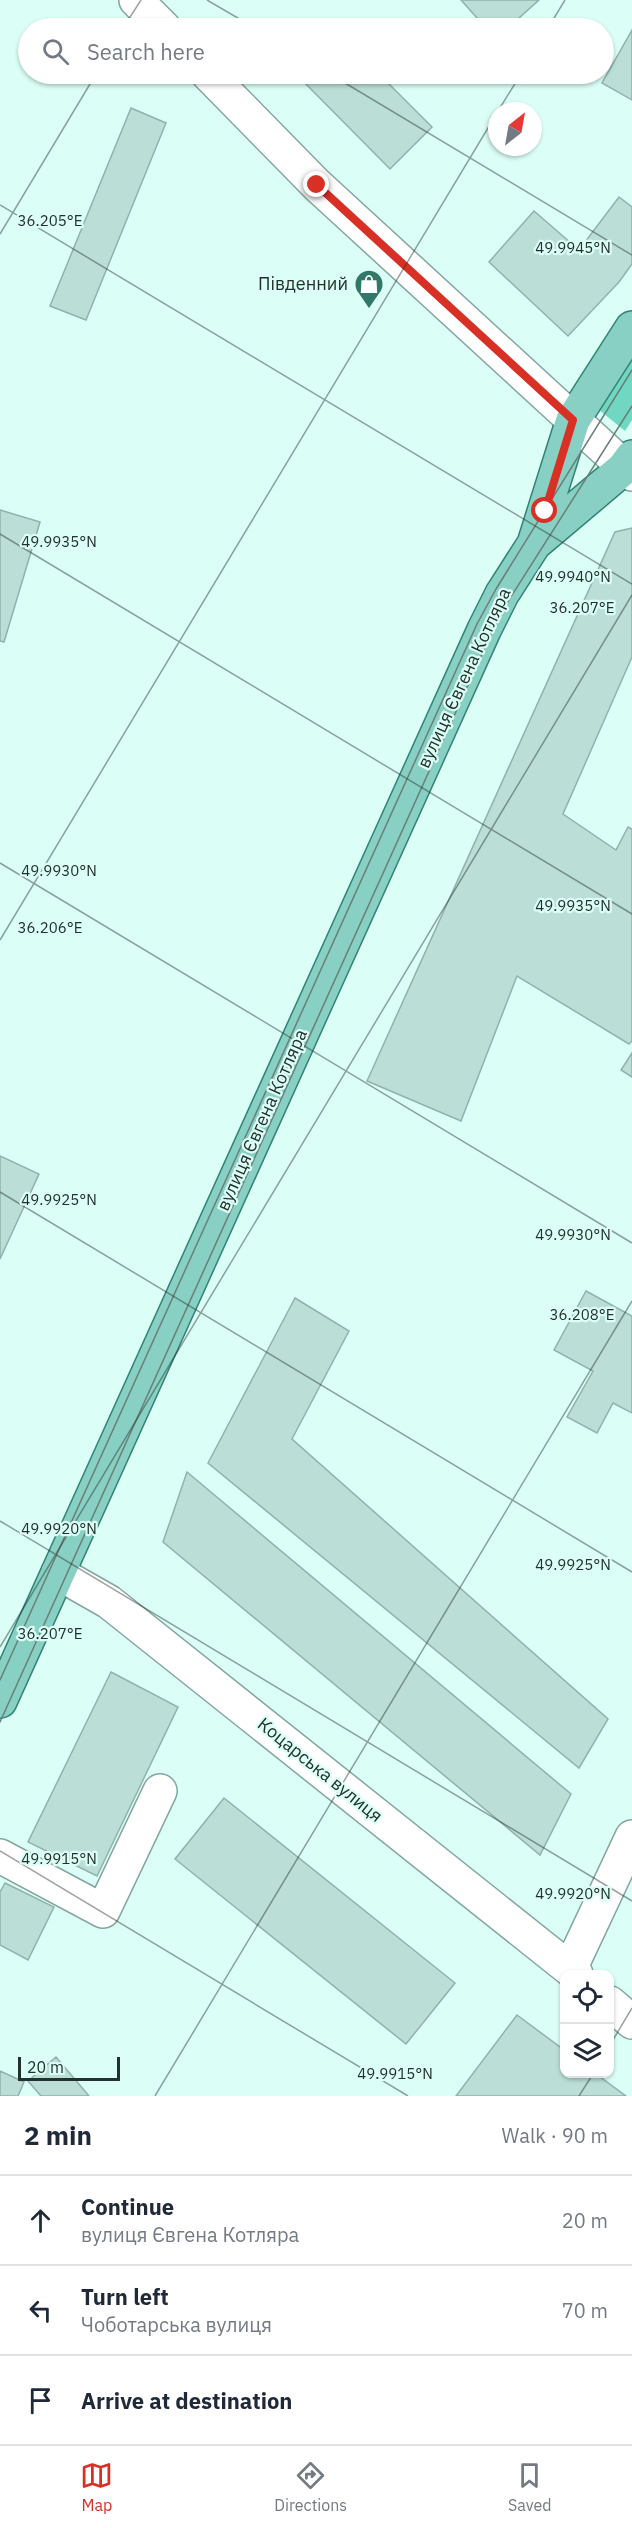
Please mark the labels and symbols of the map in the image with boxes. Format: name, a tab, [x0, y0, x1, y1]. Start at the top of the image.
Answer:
north arrow	[488, 102, 542, 156]
route end	[303, 171, 329, 197]
text: 36.205°E	[18, 211, 82, 230]
text: 49.9945°N	[535, 238, 611, 257]
shop icon: Південний	[353, 268, 385, 310]
place label: Південний	[258, 272, 348, 295]
route start	[531, 497, 557, 523]
text: 49.9935°N	[21, 532, 97, 551]
text: 49.9940°N	[535, 567, 611, 586]
street label: вулиця Євгена Котляра	[412, 584, 516, 772]
text: 36.207°E	[550, 598, 614, 617]
text: 49.9930°N	[21, 861, 97, 880]
text: 49.9935°N	[535, 896, 611, 915]
text: 36.206°E	[18, 918, 82, 937]
street label: вулиця Євгена Котляра	[211, 1025, 312, 1214]
text: 49.9925°N	[21, 1190, 97, 1209]
text: 49.9930°N	[535, 1225, 611, 1244]
text: 36.208°E	[550, 1305, 614, 1324]
text: 49.9920°N	[21, 1519, 97, 1538]
text: 49.9925°N	[535, 1555, 611, 1574]
text: 36.207°E	[18, 1624, 82, 1643]
street label: Коцарська вулиця	[253, 1712, 387, 1827]
text: 49.9915°N	[21, 1849, 97, 1868]
text: 49.9920°N	[535, 1884, 611, 1903]
scale bar	[18, 2054, 120, 2082]
text: 49.9915°N	[357, 2064, 433, 2083]

